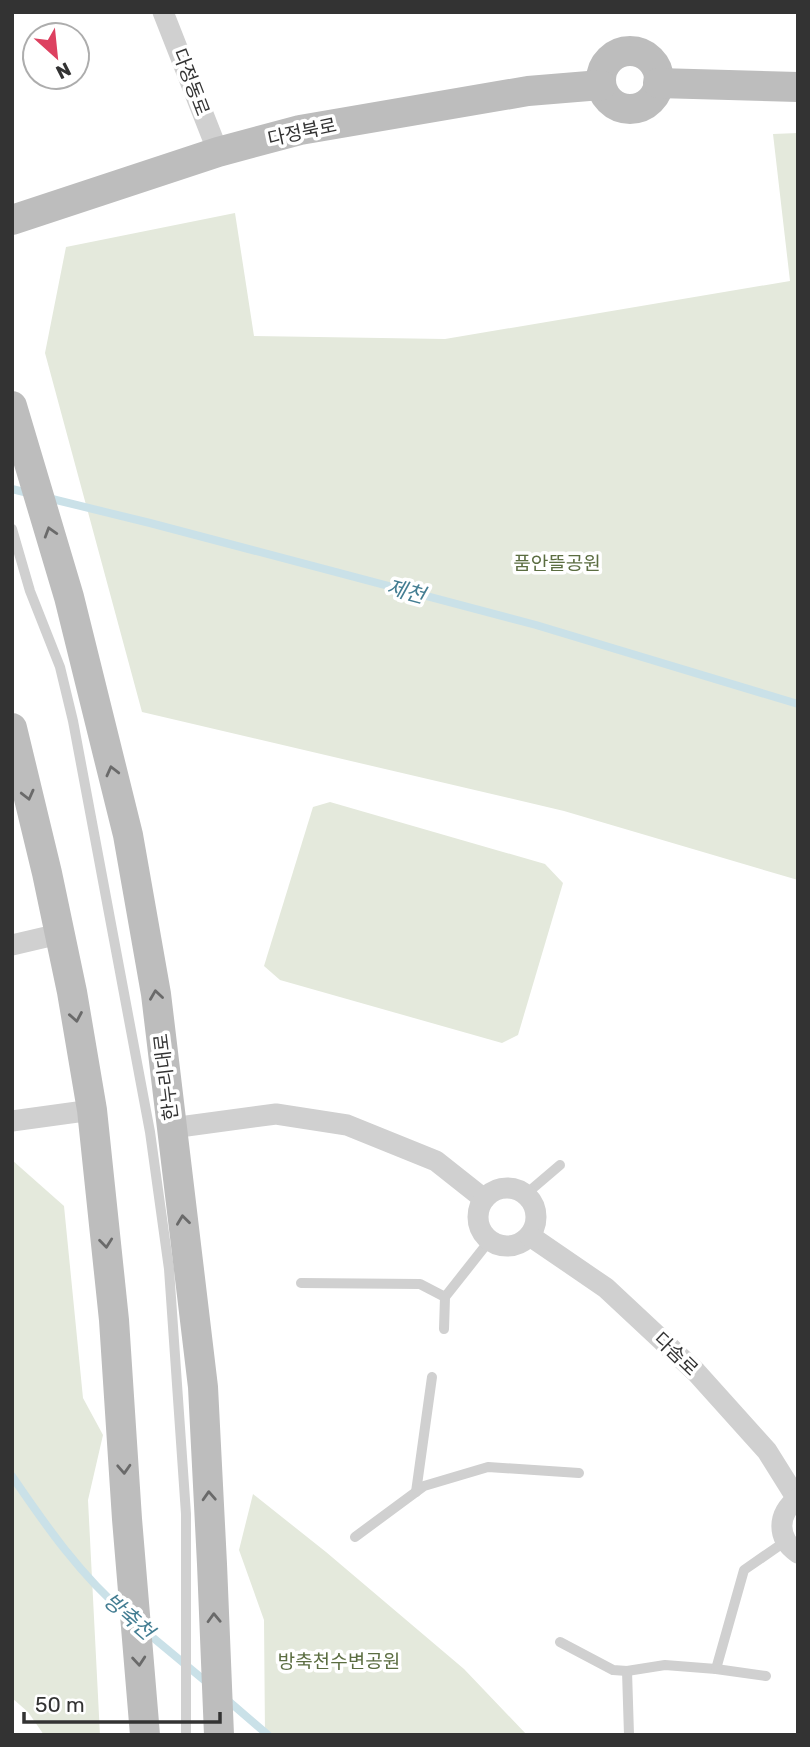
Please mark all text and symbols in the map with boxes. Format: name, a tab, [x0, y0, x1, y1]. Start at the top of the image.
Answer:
north arrow	[21, 21, 91, 91]
street label: 다정동로	[168, 45, 214, 119]
text: N	[52, 57, 75, 84]
street label: 다정북로	[265, 113, 339, 151]
one-way arrow	[43, 526, 58, 538]
park label: 품안뜰공원	[513, 552, 601, 575]
water label: 제천	[384, 574, 430, 609]
one-way arrow	[106, 766, 120, 778]
one-way arrow	[20, 789, 34, 801]
one-way arrow	[149, 989, 164, 1000]
one-way arrow	[68, 1011, 83, 1023]
street label: 한누리대로	[149, 1032, 183, 1122]
one-way arrow	[176, 1215, 191, 1226]
one-way arrow	[98, 1237, 113, 1248]
street label: 다솜로	[649, 1328, 703, 1380]
one-way arrow	[116, 1464, 131, 1475]
one-way arrow	[201, 1490, 216, 1501]
water label: 방축천	[99, 1588, 161, 1646]
one-way arrow	[207, 1612, 222, 1623]
park label: 방축천수변공원	[278, 1650, 400, 1673]
one-way arrow	[131, 1655, 146, 1666]
scale bar	[24, 1680, 220, 1724]
text: 50 m	[35, 1692, 85, 1717]

